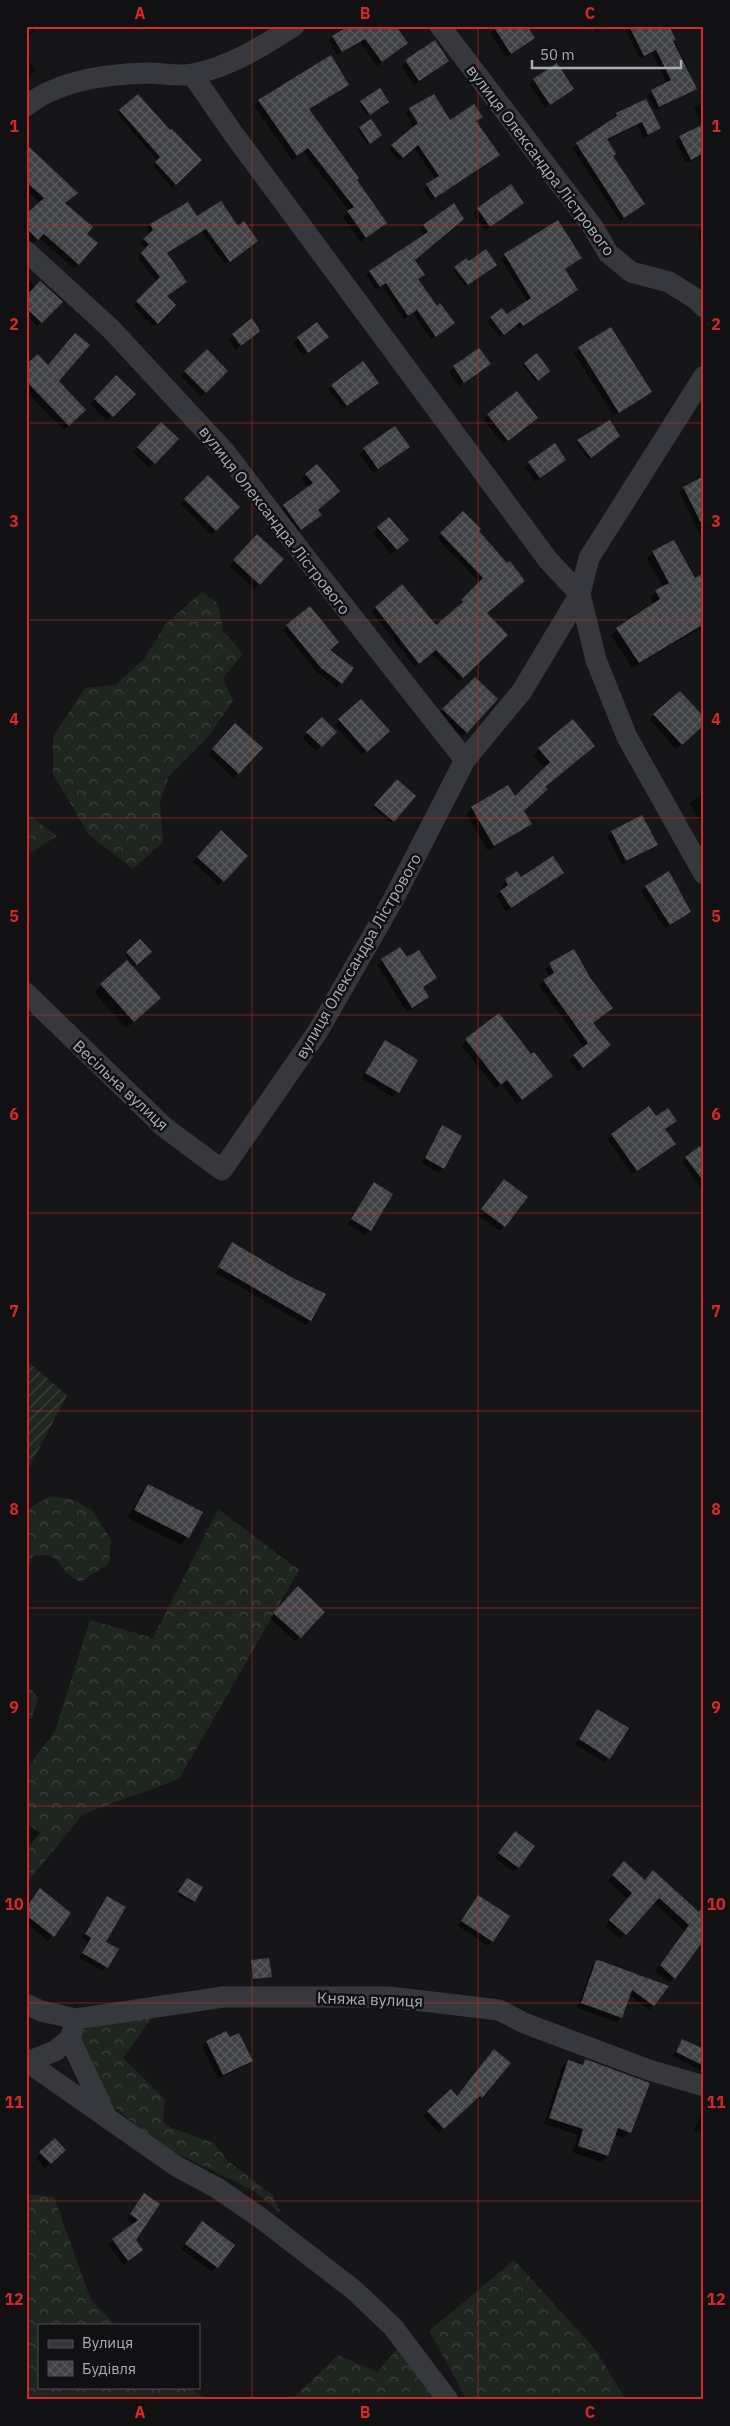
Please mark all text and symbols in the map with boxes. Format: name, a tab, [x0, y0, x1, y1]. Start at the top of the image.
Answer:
text: A	[135, 3, 146, 23]
text: B	[360, 3, 371, 23]
text: C	[585, 3, 595, 23]
scale bar	[532, 38, 681, 70]
text: 50 m	[540, 45, 575, 64]
street label: вулиця Олександра Лістрового	[463, 61, 619, 259]
text: 1	[9, 116, 19, 136]
text: 1	[711, 116, 721, 136]
text: 2	[9, 314, 19, 334]
text: 2	[711, 314, 721, 334]
street label: вулиця Олександра Лістрового	[195, 422, 355, 618]
text: 3	[9, 511, 19, 531]
text: 3	[711, 511, 721, 531]
text: 4	[9, 709, 19, 729]
text: 4	[711, 709, 721, 729]
street label: вулиця Олександра Лістрового	[291, 850, 425, 1062]
text: 5	[9, 906, 19, 926]
text: 5	[711, 906, 721, 926]
street label: Весільна вулиця	[69, 1036, 173, 1134]
text: 6	[9, 1104, 19, 1124]
text: 6	[711, 1104, 721, 1124]
text: 7	[9, 1301, 19, 1321]
text: 7	[711, 1301, 721, 1321]
text: 8	[9, 1499, 19, 1519]
text: 8	[711, 1499, 721, 1519]
text: 9	[9, 1697, 19, 1717]
text: 9	[711, 1697, 721, 1717]
text: 10	[4, 1894, 24, 1914]
text: 10	[706, 1894, 726, 1914]
street label: Княжа вулиця	[317, 1987, 423, 2011]
text: 11	[4, 2092, 24, 2112]
text: 11	[706, 2092, 726, 2112]
text: 12	[4, 2289, 24, 2309]
text: 12	[706, 2289, 726, 2309]
legend	[38, 2324, 200, 2388]
text: Вулиця	[82, 2333, 133, 2352]
text: Будівля	[82, 2359, 136, 2378]
text: A	[135, 2402, 146, 2422]
text: B	[360, 2402, 371, 2422]
text: C	[585, 2402, 595, 2422]

